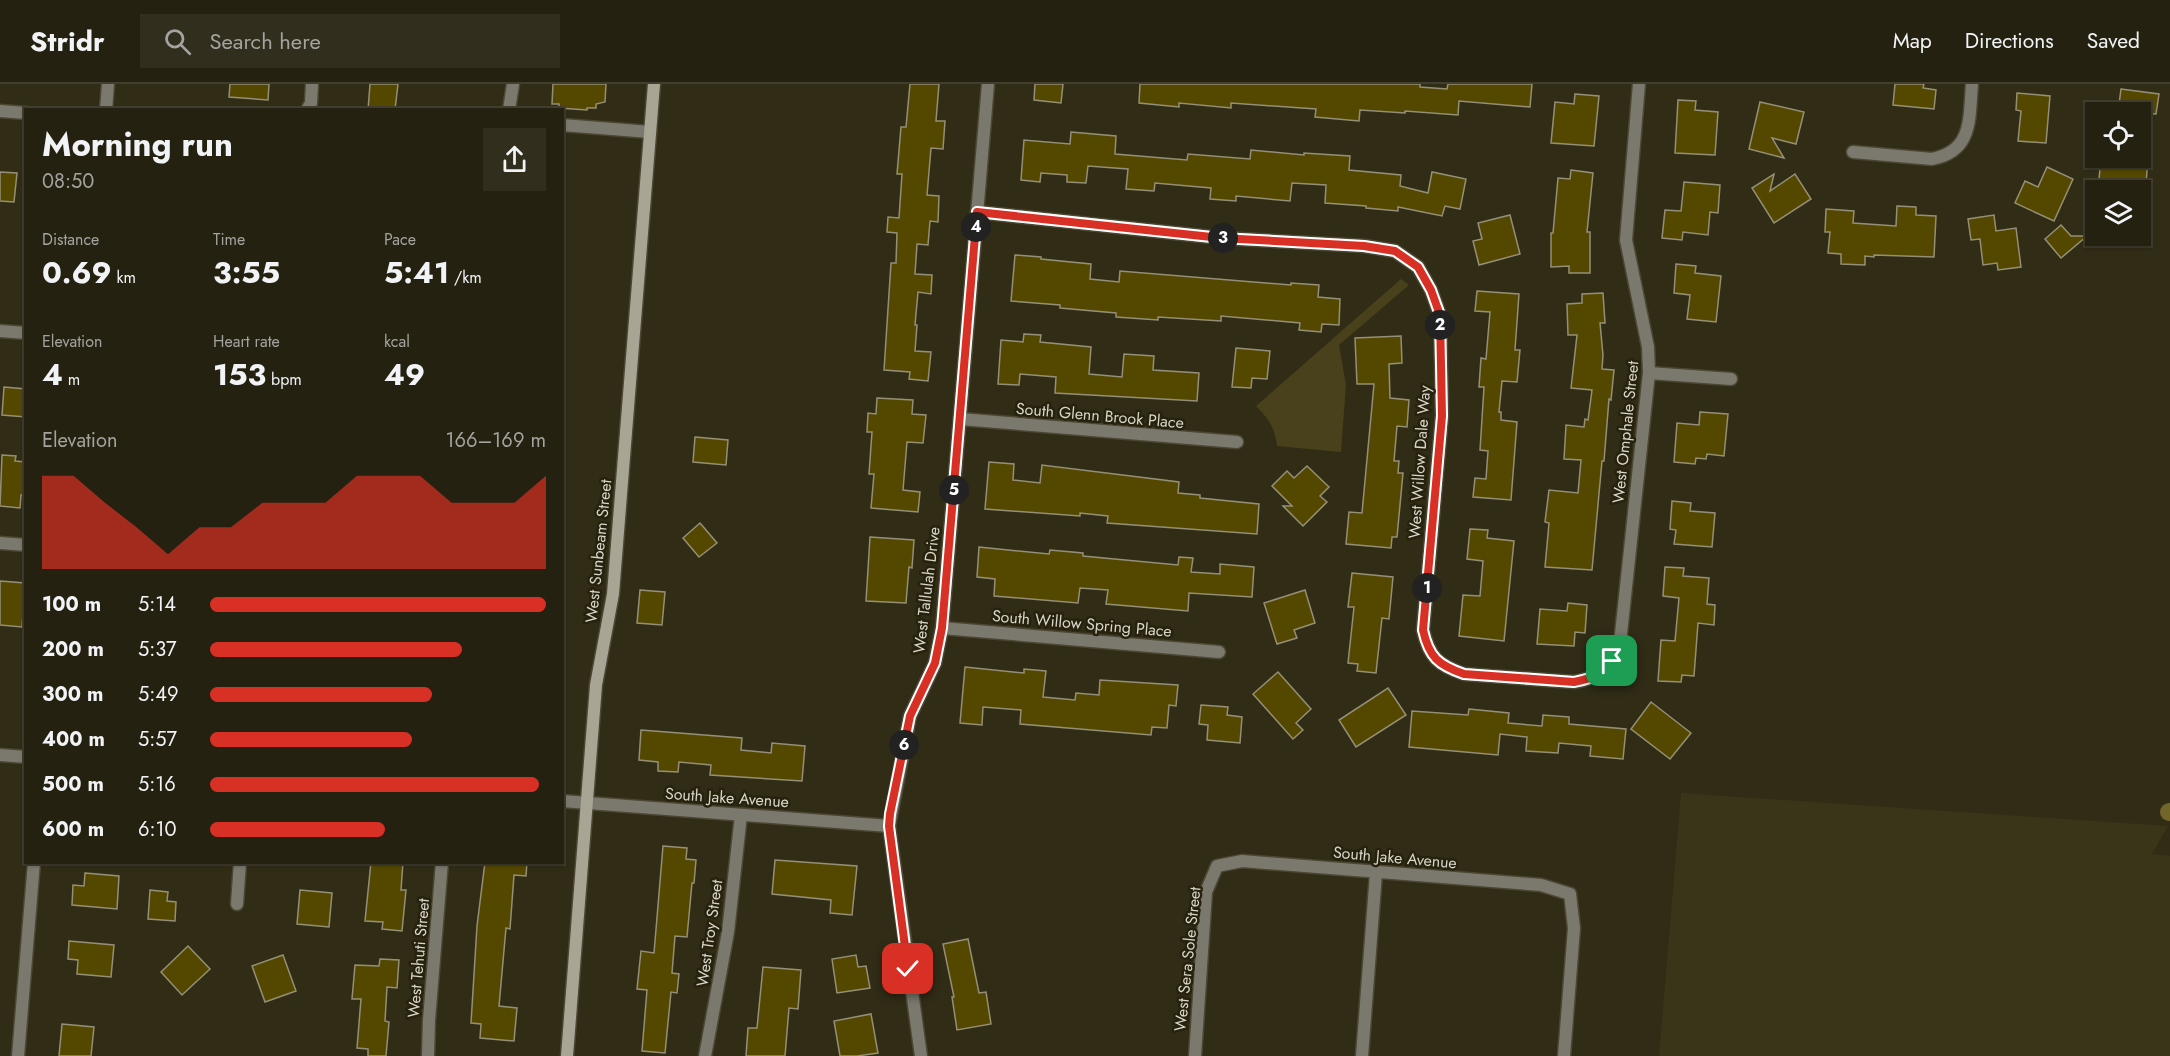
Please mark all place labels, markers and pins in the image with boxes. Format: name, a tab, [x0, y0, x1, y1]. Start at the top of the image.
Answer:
pin: 4	[961, 212, 991, 242]
pin: 3	[1208, 223, 1238, 253]
pin: 2	[1425, 310, 1455, 340]
pin: 5	[939, 475, 969, 505]
pin: 1	[1412, 573, 1442, 603]
pin	[1586, 635, 1637, 686]
pin: 6	[889, 730, 919, 760]
pin	[882, 943, 933, 994]

